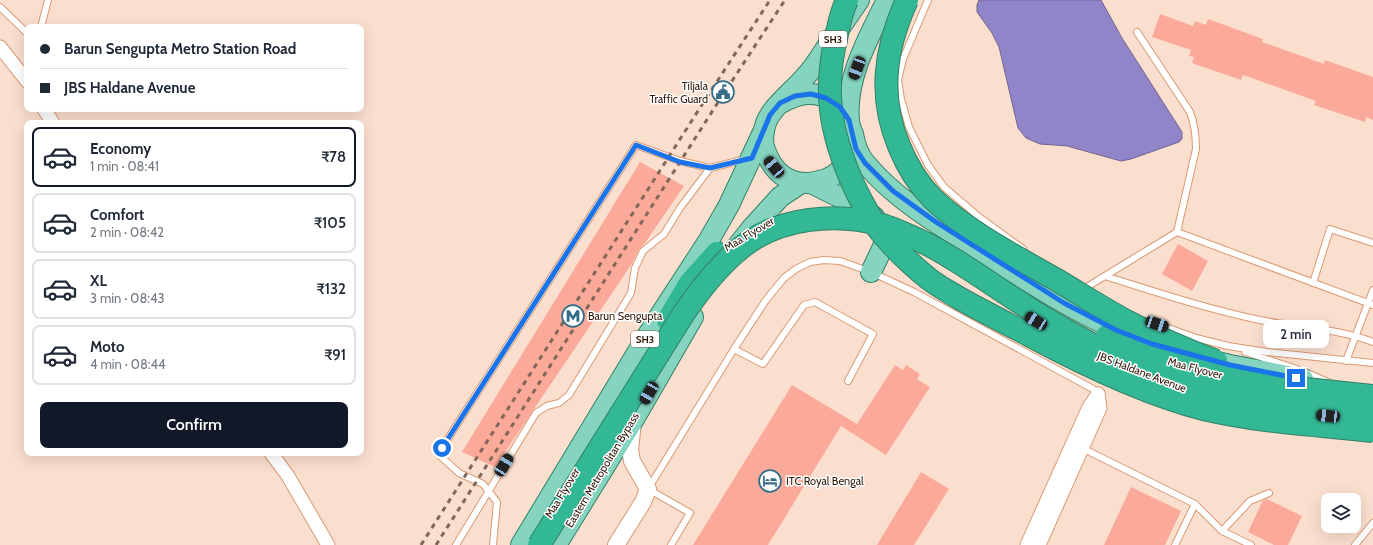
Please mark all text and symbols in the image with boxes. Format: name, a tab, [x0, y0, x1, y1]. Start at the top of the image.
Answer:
road number: SH3	[819, 31, 847, 47]
text: Barun Sengupta Metro Station Road	[64, 40, 296, 58]
car	[847, 55, 867, 81]
text: JBS Haldane Avenue	[64, 79, 195, 97]
place label: Tiljala Traffic Guard	[650, 79, 709, 106]
public building icon: Tiljala Traffic Guard	[710, 79, 736, 105]
icon: car	[42, 139, 78, 175]
text: Economy	[90, 140, 151, 158]
text: ₹78	[321, 148, 346, 166]
car	[762, 154, 786, 180]
text: 1 min · 08:41	[90, 158, 159, 174]
icon: car	[42, 205, 78, 241]
text: Comfort	[90, 206, 144, 224]
street label: Maa Flyover	[721, 213, 777, 254]
text: ₹105	[314, 214, 346, 232]
text: 2 min · 08:42	[90, 224, 164, 240]
icon: car	[42, 271, 78, 307]
text: XL	[90, 272, 107, 290]
text: ₹132	[317, 280, 346, 298]
text: 3 min · 08:43	[90, 290, 165, 306]
metro station icon: Barun Sengupta	[560, 303, 586, 329]
place label: Barun Sengupta	[588, 309, 663, 323]
car	[1023, 310, 1049, 332]
car	[1144, 314, 1170, 334]
callout: 2 min	[1263, 320, 1329, 348]
text: 2 min	[1280, 326, 1312, 342]
road number: SH3	[631, 331, 659, 347]
icon: car	[42, 337, 78, 373]
text: Moto	[90, 338, 124, 356]
text: ₹91	[324, 346, 346, 364]
street label: JBS Haldane Avenue	[1095, 348, 1189, 396]
street label: Maa Flyover	[1166, 354, 1224, 382]
text: 4 min · 08:44	[90, 356, 166, 372]
route end	[1287, 369, 1305, 387]
car	[638, 380, 660, 406]
button: Confirm	[40, 402, 348, 448]
street label: Eastern Metropolitan Bypass	[562, 409, 642, 530]
car	[1315, 409, 1341, 423]
route start	[433, 439, 451, 457]
car	[493, 452, 515, 478]
street label: Maa Flyover	[542, 465, 583, 521]
hotel icon: ITC Royal Bengal	[757, 468, 783, 494]
place label: ITC Royal Bengal	[786, 474, 864, 488]
map controls	[1321, 493, 1361, 533]
button: layers	[1321, 493, 1361, 533]

